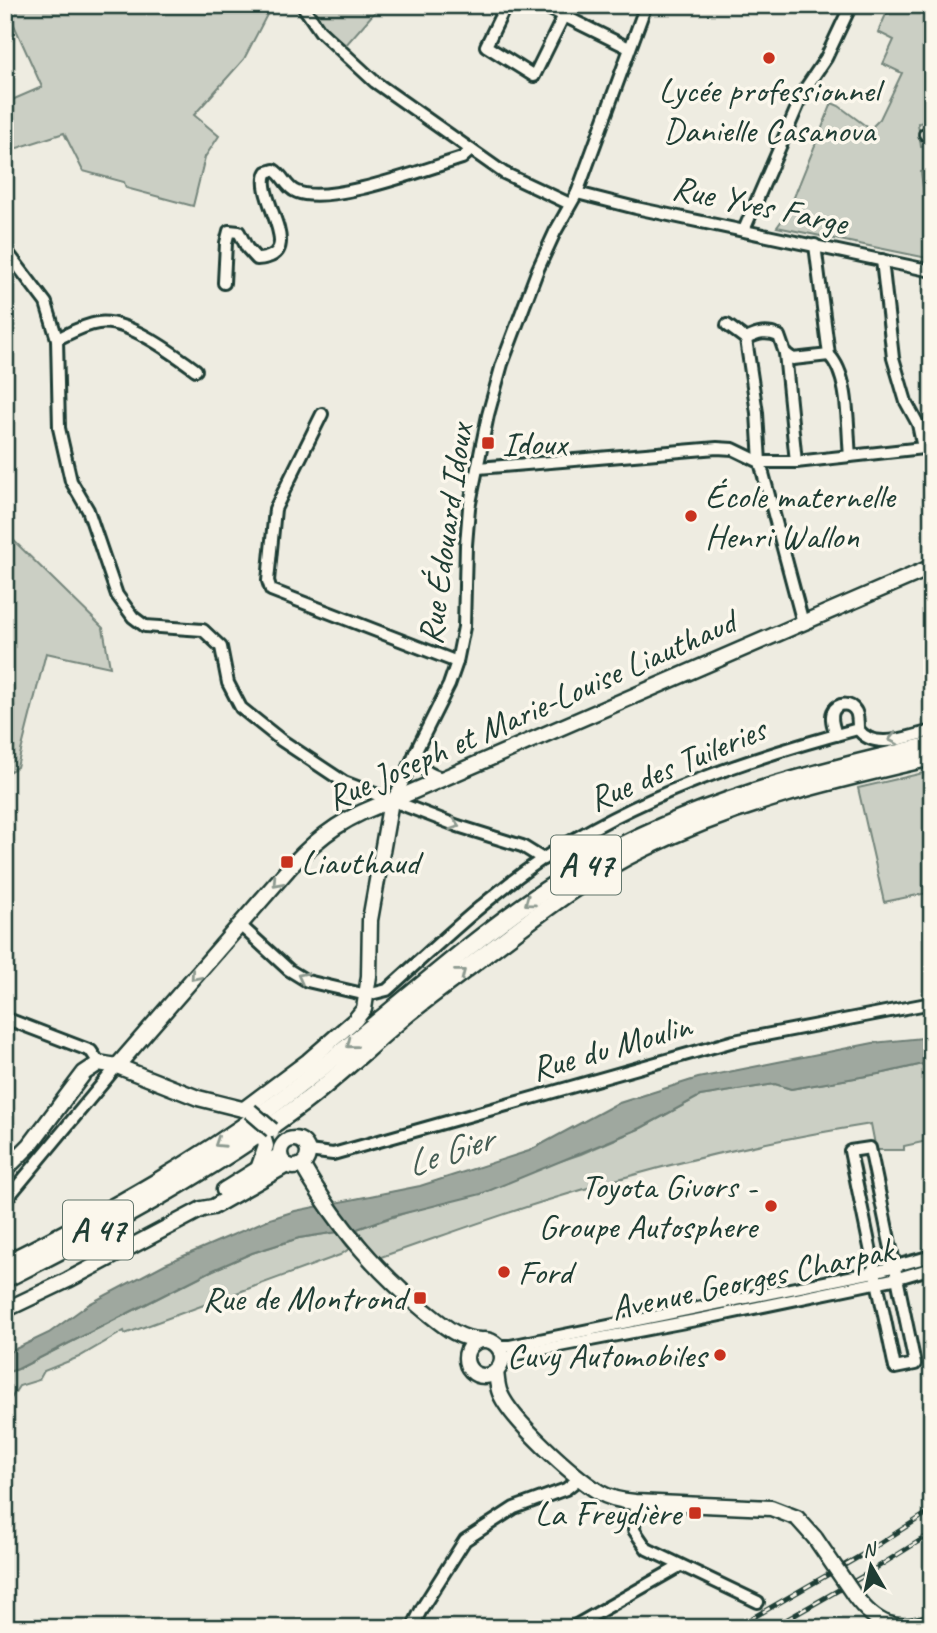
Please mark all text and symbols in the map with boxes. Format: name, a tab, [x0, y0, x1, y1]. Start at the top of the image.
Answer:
marker: Lycée professionnel Danielle Casanova	[761, 50, 777, 66]
place label: Lycée professionnel Danielle Casanova	[659, 68, 886, 153]
street label: Rue Yves Farge	[669, 165, 854, 246]
street label: Rue Édouard Idoux	[407, 418, 483, 647]
place label: Idoux	[502, 421, 570, 466]
marker: Idoux	[480, 435, 496, 451]
place label: École maternelle Henri Wallon	[705, 474, 897, 559]
marker: École maternelle Henri Wallon	[683, 508, 699, 524]
street label: Rue Joseph et Marie-Louise Liauthaud	[320, 597, 747, 821]
street label: Rue des Tuileries	[582, 705, 775, 822]
one-way arrow	[887, 731, 899, 746]
one-way arrow	[448, 817, 460, 831]
road number: A 47	[551, 836, 621, 894]
place label: Liauthaud	[301, 840, 425, 885]
marker: Liauthaud	[279, 854, 295, 870]
one-way arrow	[273, 874, 285, 887]
one-way arrow	[524, 894, 537, 906]
one-way arrow	[191, 968, 203, 981]
one-way arrow	[453, 969, 465, 982]
one-way arrow	[297, 971, 309, 985]
street label: Rue du Moulin	[526, 1002, 698, 1091]
one-way arrow	[347, 1036, 360, 1048]
water label: Le Gier	[400, 1113, 504, 1187]
one-way arrow	[214, 1135, 227, 1147]
place label: Toyota Givors - Groupe Autosphere	[538, 1164, 760, 1249]
marker: Toyota Givors - Groupe Autosphere	[763, 1198, 779, 1214]
road number: A 47	[63, 1200, 133, 1260]
street label: Avenue Georges Charpak	[607, 1226, 900, 1331]
place label: Ford	[518, 1250, 577, 1295]
marker: Ford	[496, 1264, 512, 1280]
place label: Rue de Montrond	[203, 1276, 411, 1321]
marker: Rue de Montrond	[412, 1290, 428, 1306]
place label: Cuvy Automobiles	[507, 1333, 709, 1378]
marker: Cuvy Automobiles	[712, 1347, 728, 1363]
place label: La Freydière	[535, 1491, 684, 1536]
marker: La Freydière	[687, 1505, 703, 1521]
north arrow	[836, 1532, 906, 1602]
text: N	[861, 1537, 879, 1563]

